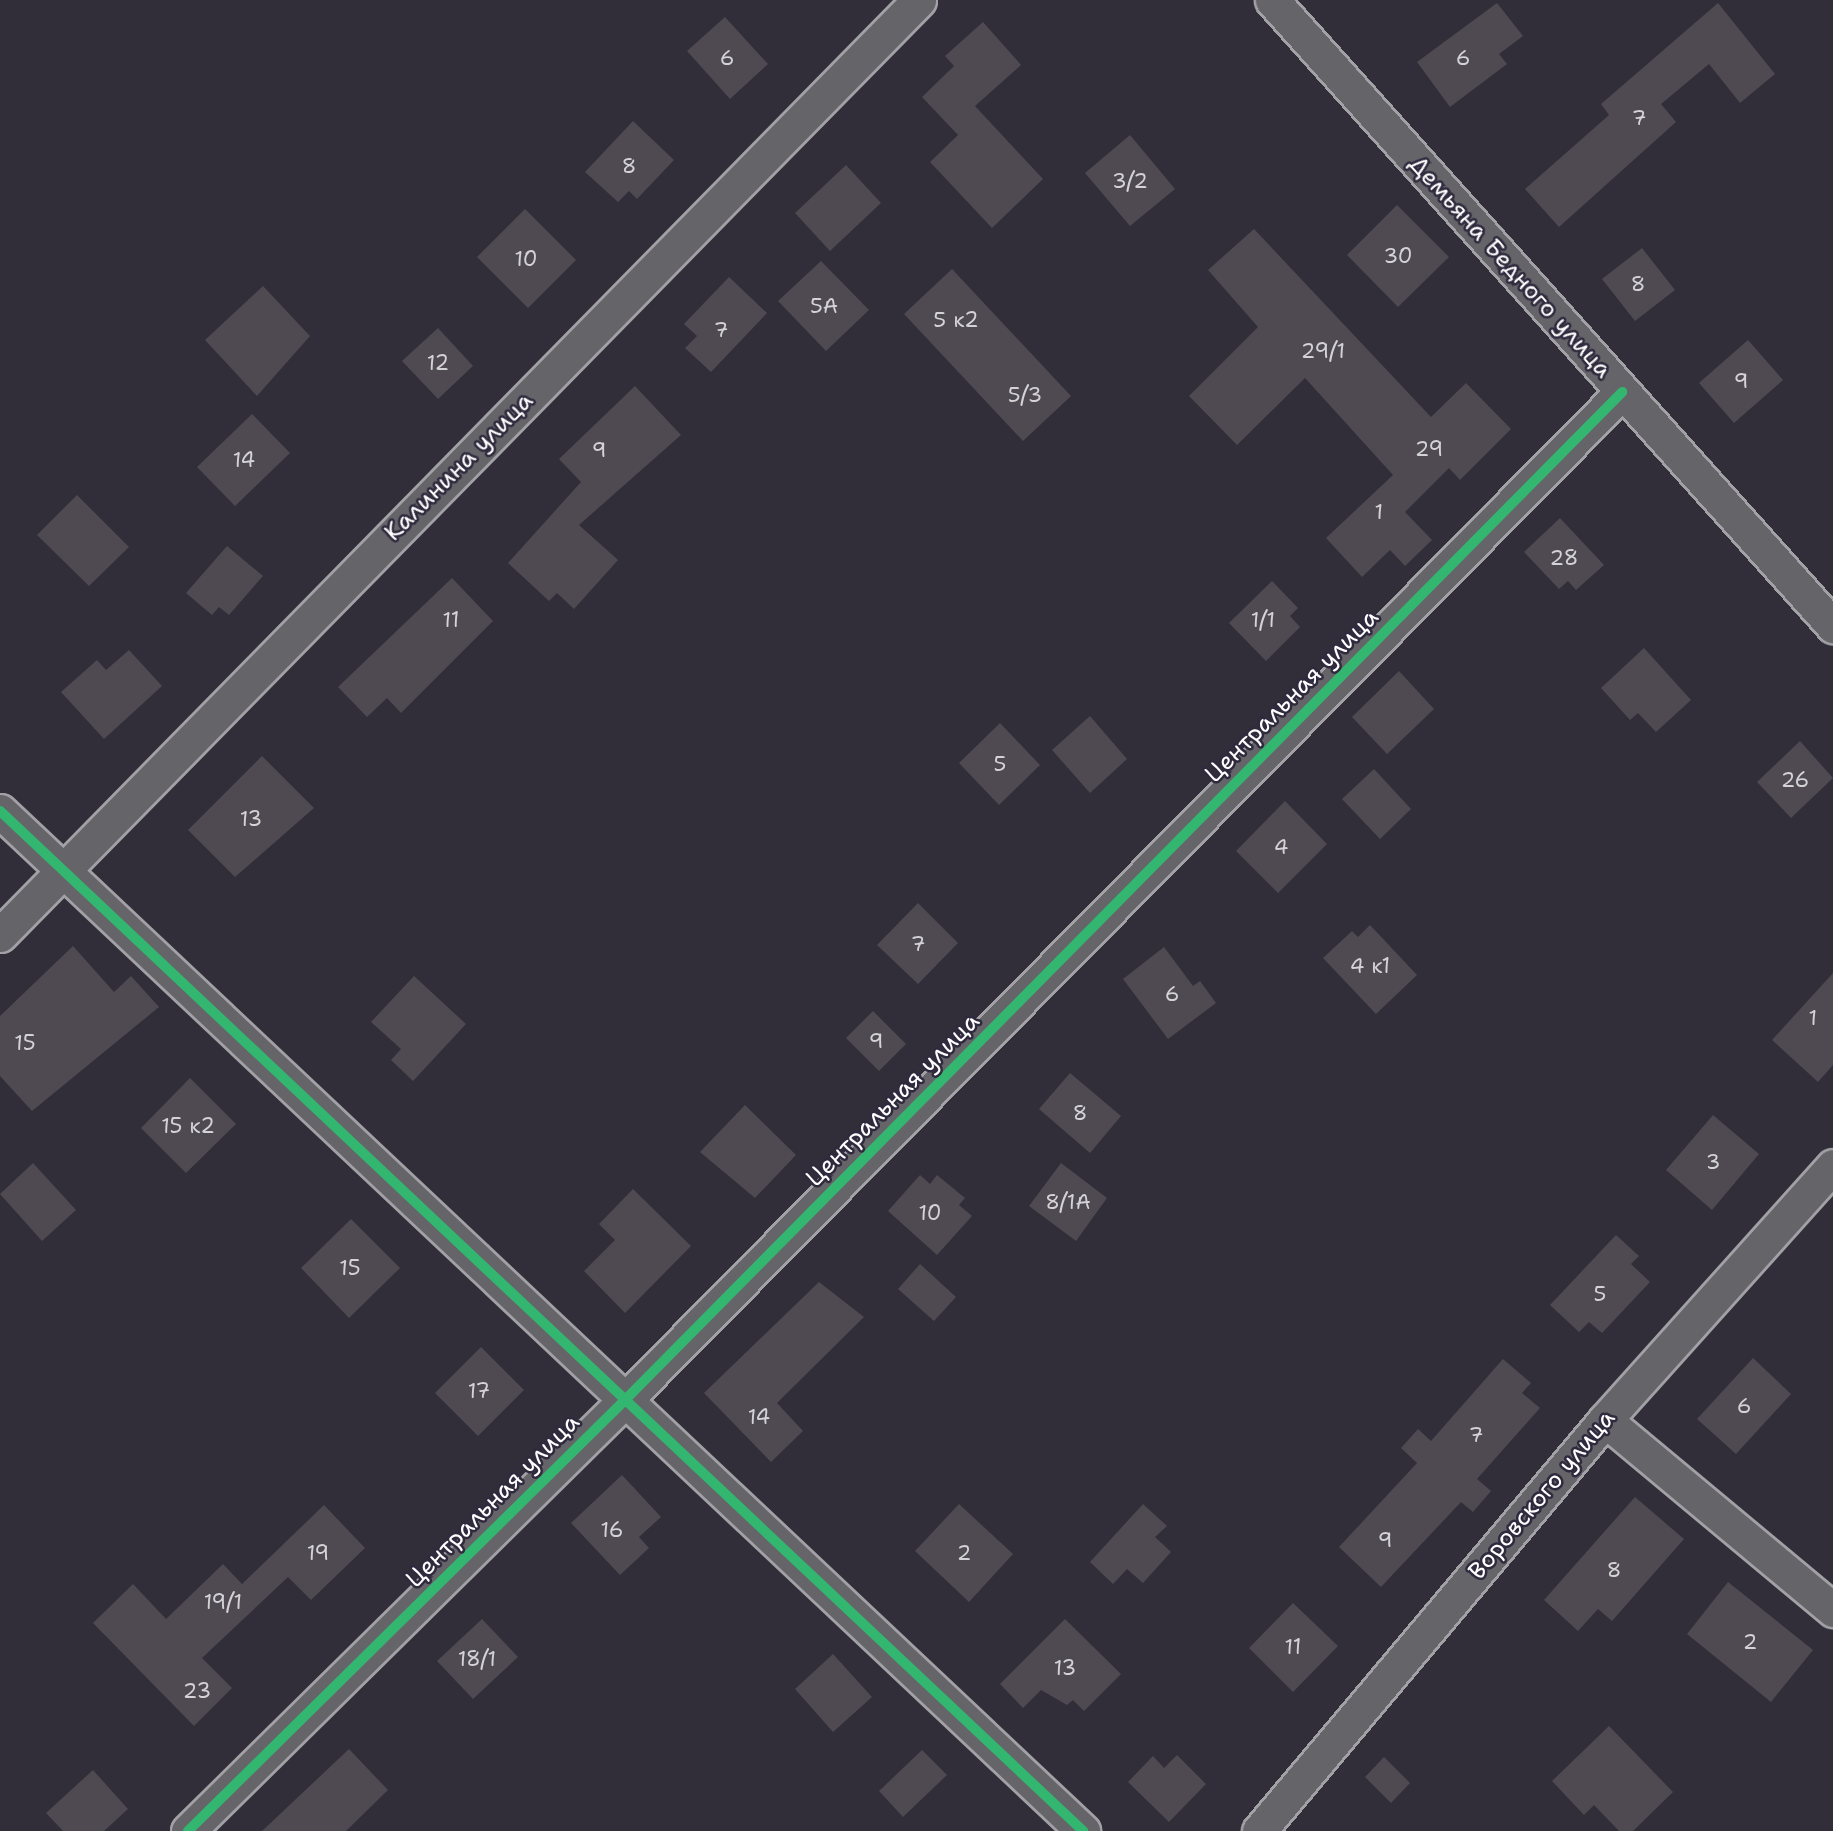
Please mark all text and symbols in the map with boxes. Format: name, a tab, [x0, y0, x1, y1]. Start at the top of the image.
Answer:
house number: 6	[720, 45, 734, 71]
house number: 6	[1456, 45, 1470, 71]
house number: 7	[1632, 105, 1646, 131]
street label: Демьяна Бедного улица	[1403, 150, 1617, 384]
house number: 8	[622, 153, 636, 179]
house number: 3/2	[1112, 168, 1148, 194]
house number: 30	[1383, 243, 1413, 269]
house number: 10	[515, 246, 537, 272]
house number: 8	[1631, 271, 1645, 297]
house number: 5А	[810, 293, 838, 319]
house number: 5 к2	[933, 307, 979, 333]
house number: 7	[714, 317, 728, 343]
house number: 29/1	[1301, 338, 1345, 364]
house number: 12	[427, 350, 449, 376]
house number: 9	[1734, 368, 1748, 394]
house number: 5/3	[1008, 382, 1042, 408]
street label: Калинина улица	[379, 387, 539, 547]
house number: 29	[1415, 436, 1443, 462]
house number: 9	[592, 437, 606, 463]
house number: 14	[233, 447, 255, 473]
house number: 1	[1375, 499, 1383, 525]
house number: 28	[1550, 545, 1578, 571]
street label: Центральная улица	[1199, 603, 1385, 789]
house number: 11	[443, 607, 459, 633]
house number: 1/1	[1251, 607, 1275, 633]
house number: 5	[994, 751, 1006, 777]
house number: 26	[1781, 767, 1809, 793]
house number: 13	[240, 806, 262, 832]
house number: 4	[1274, 834, 1288, 860]
house number: 7	[911, 931, 925, 957]
house number: 4 к1	[1350, 953, 1390, 979]
house number: 6	[1165, 981, 1179, 1007]
house number: 1	[1809, 1005, 1817, 1031]
street label: Центральная улица	[800, 1007, 986, 1193]
house number: 9	[869, 1028, 883, 1054]
house number: 15	[14, 1030, 36, 1056]
house number: 8	[1073, 1100, 1087, 1126]
house number: 15 к2	[161, 1113, 215, 1139]
house number: 3	[1706, 1149, 1720, 1175]
house number: 8/1А	[1045, 1189, 1091, 1215]
house number: 10	[919, 1200, 941, 1226]
house number: 15	[339, 1255, 361, 1281]
house number: 5	[1594, 1281, 1606, 1307]
house number: 17	[468, 1378, 490, 1404]
house number: 6	[1737, 1393, 1751, 1419]
house number: 14	[748, 1404, 770, 1430]
street label: Воровского улица	[1463, 1404, 1621, 1586]
street label: Центральная улица	[400, 1408, 586, 1594]
house number: 7	[1469, 1422, 1483, 1448]
house number: 16	[601, 1517, 623, 1543]
house number: 9	[1378, 1527, 1392, 1553]
house number: 19	[307, 1540, 329, 1566]
house number: 2	[957, 1540, 971, 1566]
house number: 8	[1607, 1557, 1621, 1583]
house number: 19/1	[204, 1589, 242, 1615]
house number: 2	[1743, 1629, 1757, 1655]
house number: 11	[1285, 1634, 1301, 1660]
house number: 18/1	[458, 1646, 496, 1672]
house number: 13	[1054, 1655, 1076, 1681]
house number: 23	[183, 1678, 211, 1704]

